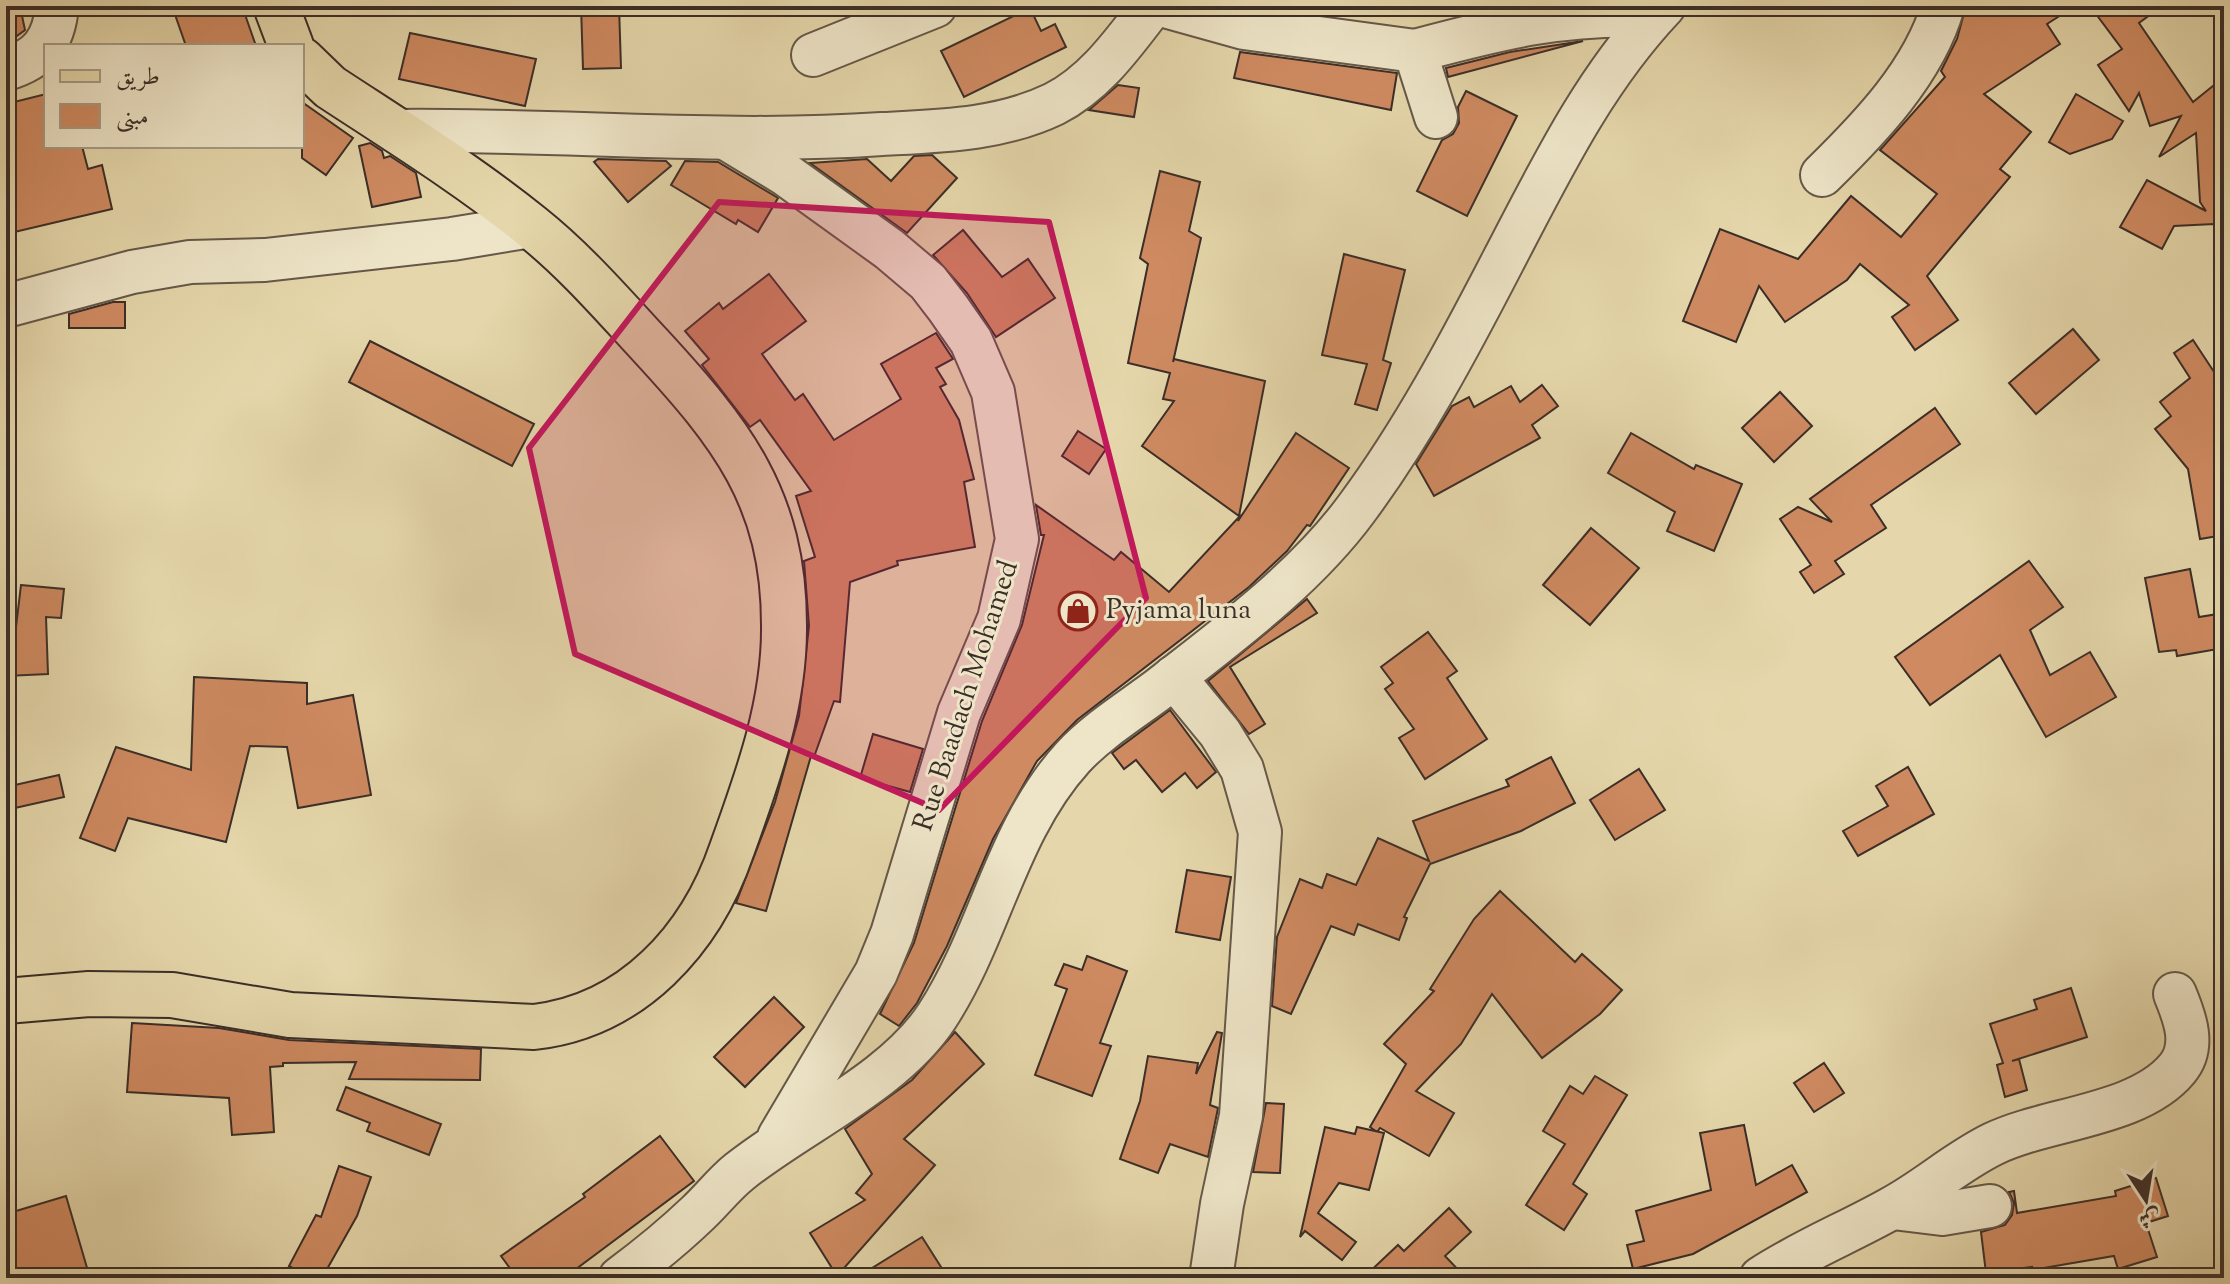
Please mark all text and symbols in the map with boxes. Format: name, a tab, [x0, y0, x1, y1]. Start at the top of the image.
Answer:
legend	[44, 44, 304, 148]
text: طريق	[116, 61, 160, 95]
text: مبنى	[116, 101, 149, 135]
street label: Rue Baadach Mohamed	[904, 555, 1030, 836]
shop icon: Pyjama luna	[1057, 590, 1099, 632]
place label: Pyjama luna	[1106, 591, 1251, 631]
north arrow	[2106, 1160, 2186, 1240]
text: ش	[2136, 1199, 2164, 1235]

